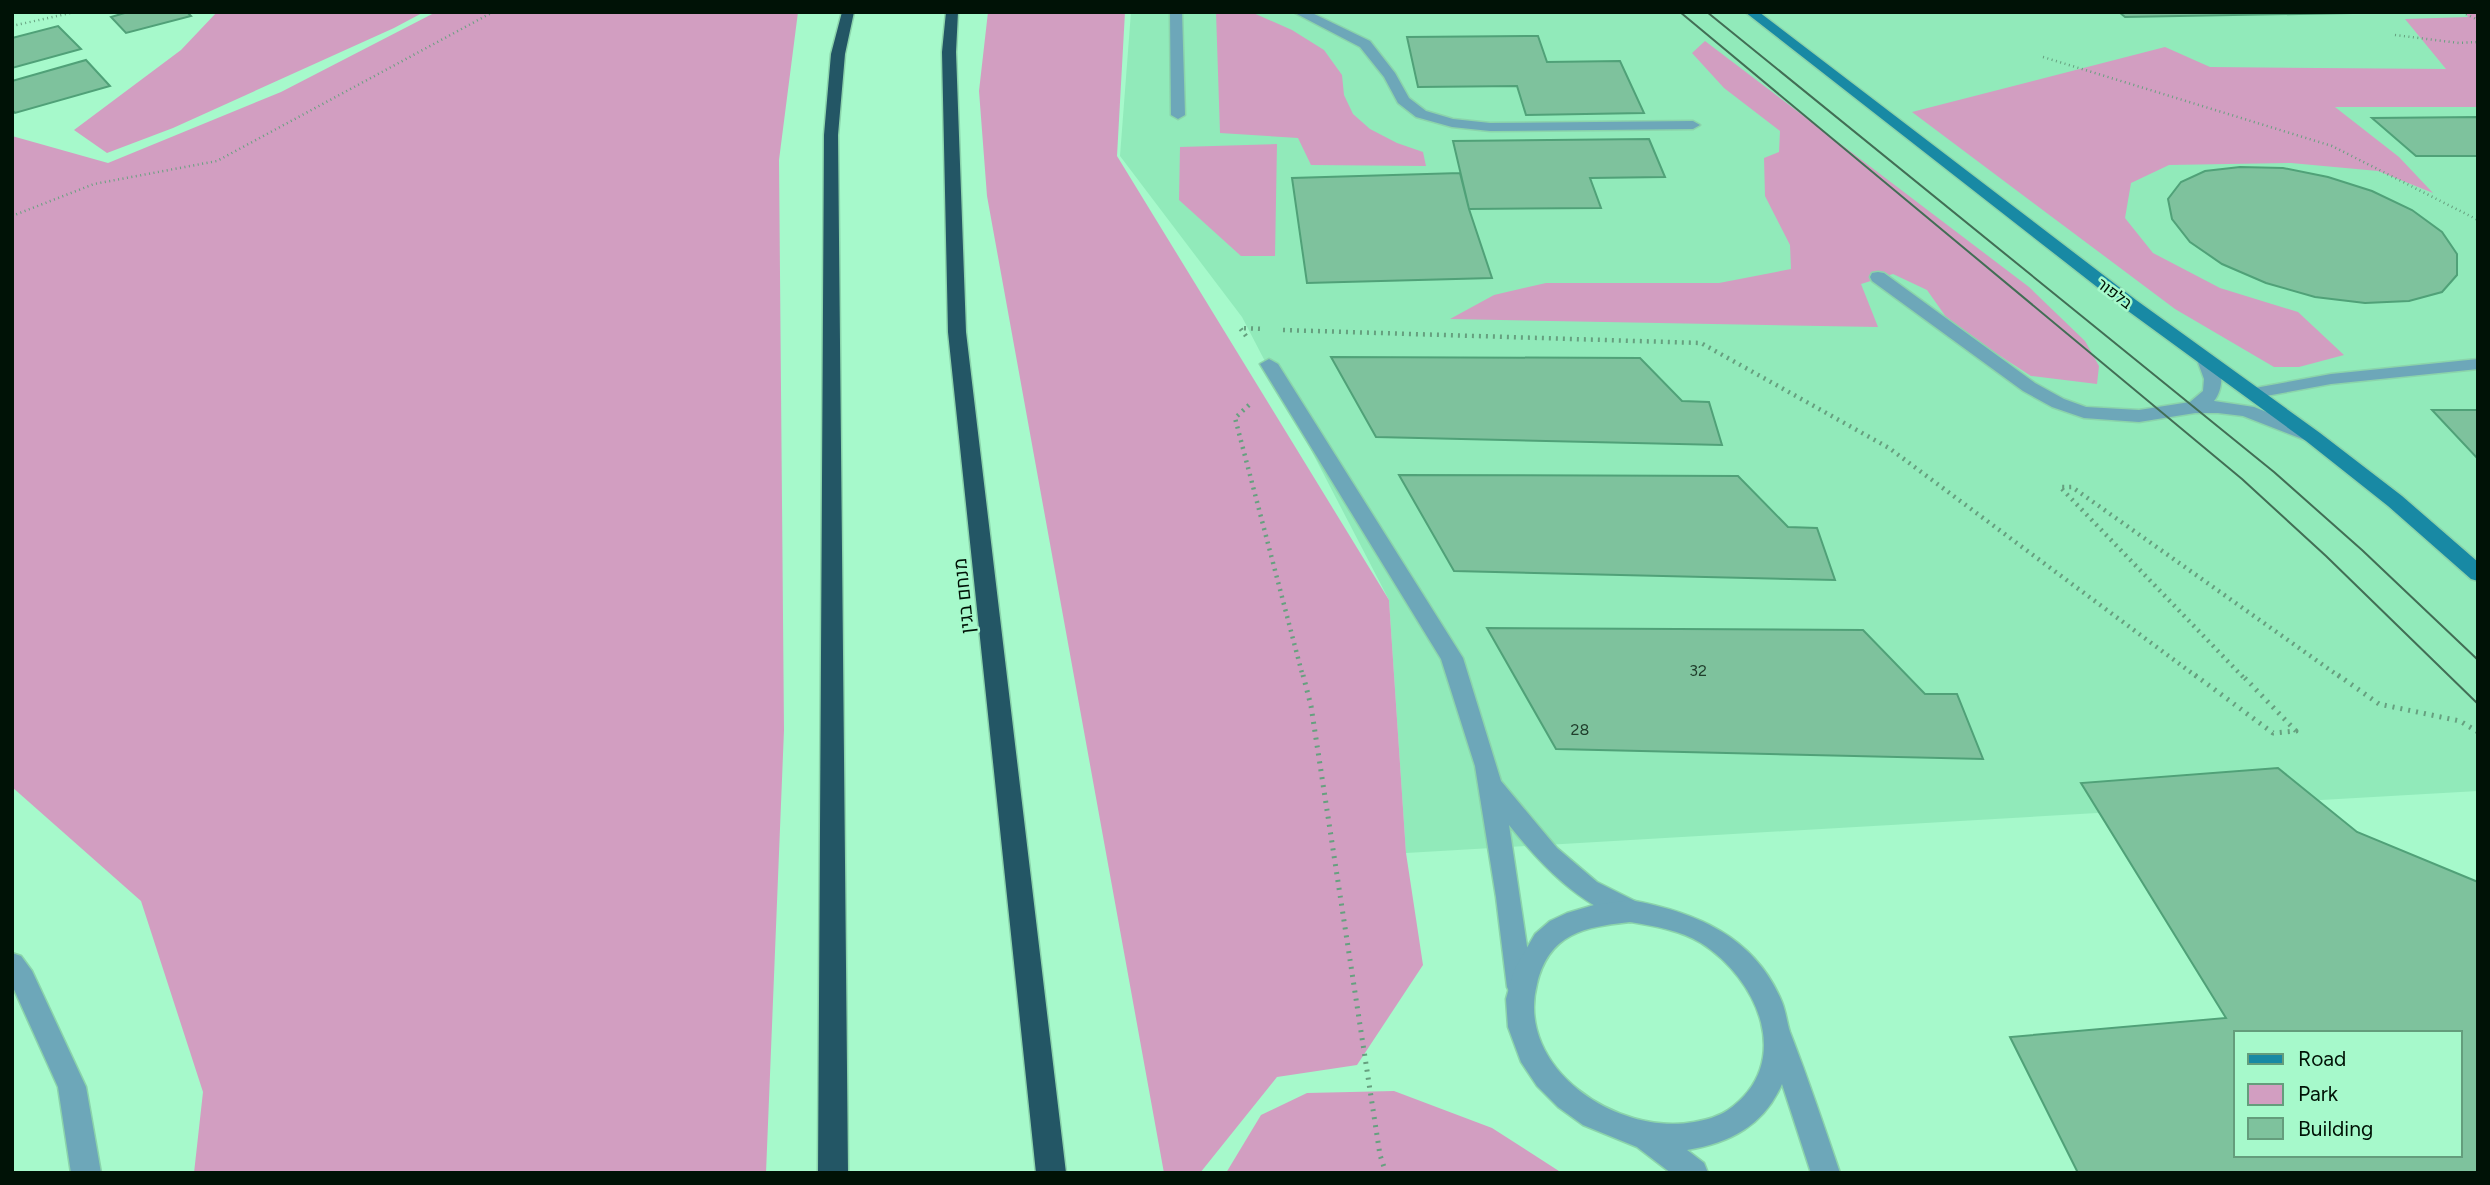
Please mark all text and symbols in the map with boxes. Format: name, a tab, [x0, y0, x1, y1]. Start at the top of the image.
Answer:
street label: בלפור	[2093, 274, 2137, 313]
street label: מנחם בגין	[948, 557, 979, 635]
house number: 32	[1689, 661, 1707, 680]
house number: 28	[1571, 720, 1589, 739]
legend	[2234, 1031, 2462, 1157]
text: Road	[2298, 1046, 2346, 1071]
text: Park	[2298, 1081, 2339, 1106]
text: Building	[2298, 1116, 2373, 1141]

